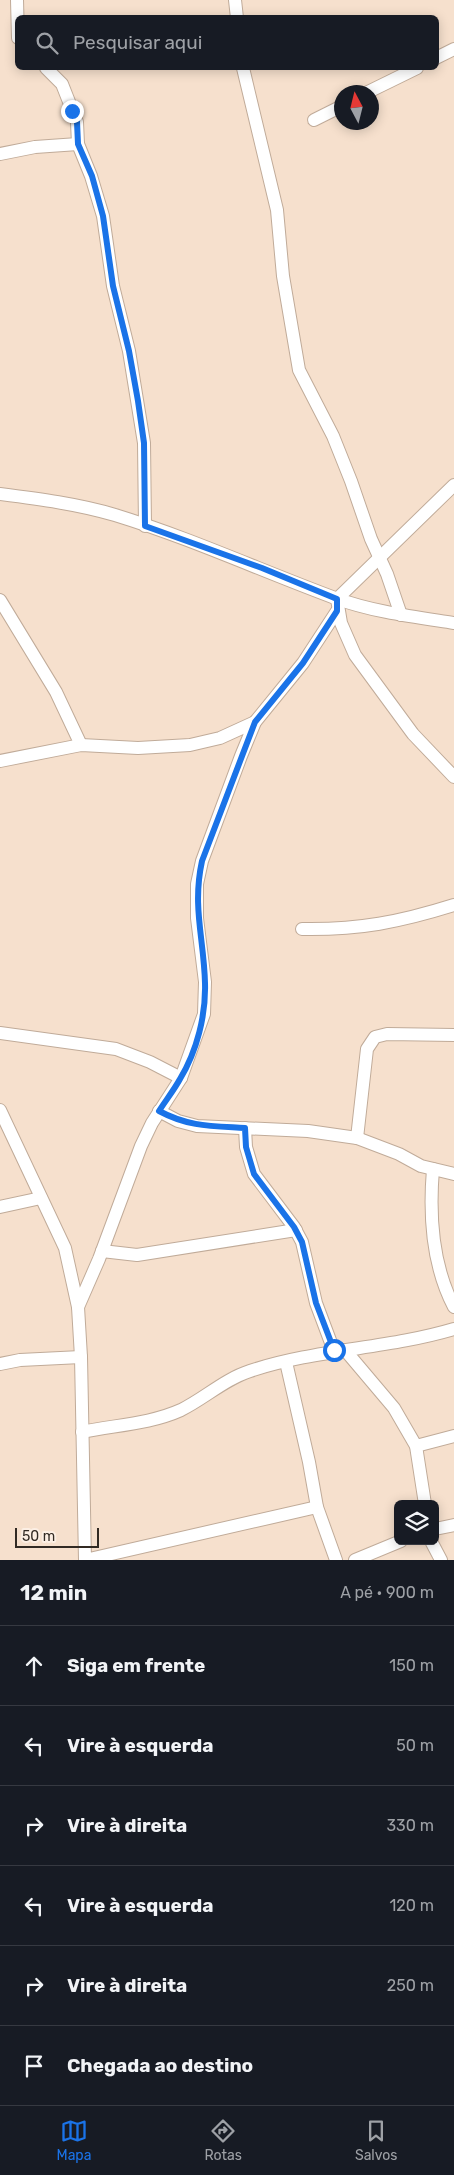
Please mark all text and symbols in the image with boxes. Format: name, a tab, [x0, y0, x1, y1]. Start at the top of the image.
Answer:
search box	[15, 15, 439, 70]
icon: search	[33, 29, 61, 57]
text: Pesquisar aqui	[73, 31, 202, 54]
north arrow	[334, 85, 379, 130]
route end	[61, 100, 84, 123]
route start	[323, 1339, 346, 1362]
map controls	[394, 1500, 439, 1545]
button: layers	[394, 1500, 439, 1545]
scale bar	[15, 1525, 99, 1548]
text: 50 m	[22, 1528, 55, 1545]
text: 12 min	[20, 1580, 87, 1605]
text: A pé · 900 m	[340, 1583, 434, 1602]
icon: ahead	[20, 1652, 48, 1680]
text: Siga em frente	[67, 1654, 205, 1677]
text: 150 m	[389, 1656, 434, 1675]
icon: left	[20, 1732, 48, 1760]
text: Vire à esquerda	[67, 1734, 214, 1757]
text: 50 m	[396, 1736, 434, 1755]
icon: right	[20, 1812, 48, 1840]
text: Vire à direita	[67, 1814, 187, 1837]
text: 330 m	[386, 1816, 434, 1835]
icon: left	[20, 1892, 48, 1920]
text: Vire à esquerda	[67, 1894, 214, 1917]
text: 120 m	[389, 1896, 434, 1915]
icon: right	[20, 1972, 48, 2000]
text: Vire à direita	[67, 1974, 187, 1997]
text: 250 m	[387, 1976, 434, 1995]
icon: arrive	[20, 2052, 48, 2080]
text: Chegada ao destino	[67, 2054, 253, 2077]
tab: Mapa	[57, 2117, 91, 2164]
tab: Rotas	[204, 2117, 242, 2164]
tab: Salvos	[355, 2117, 397, 2164]

